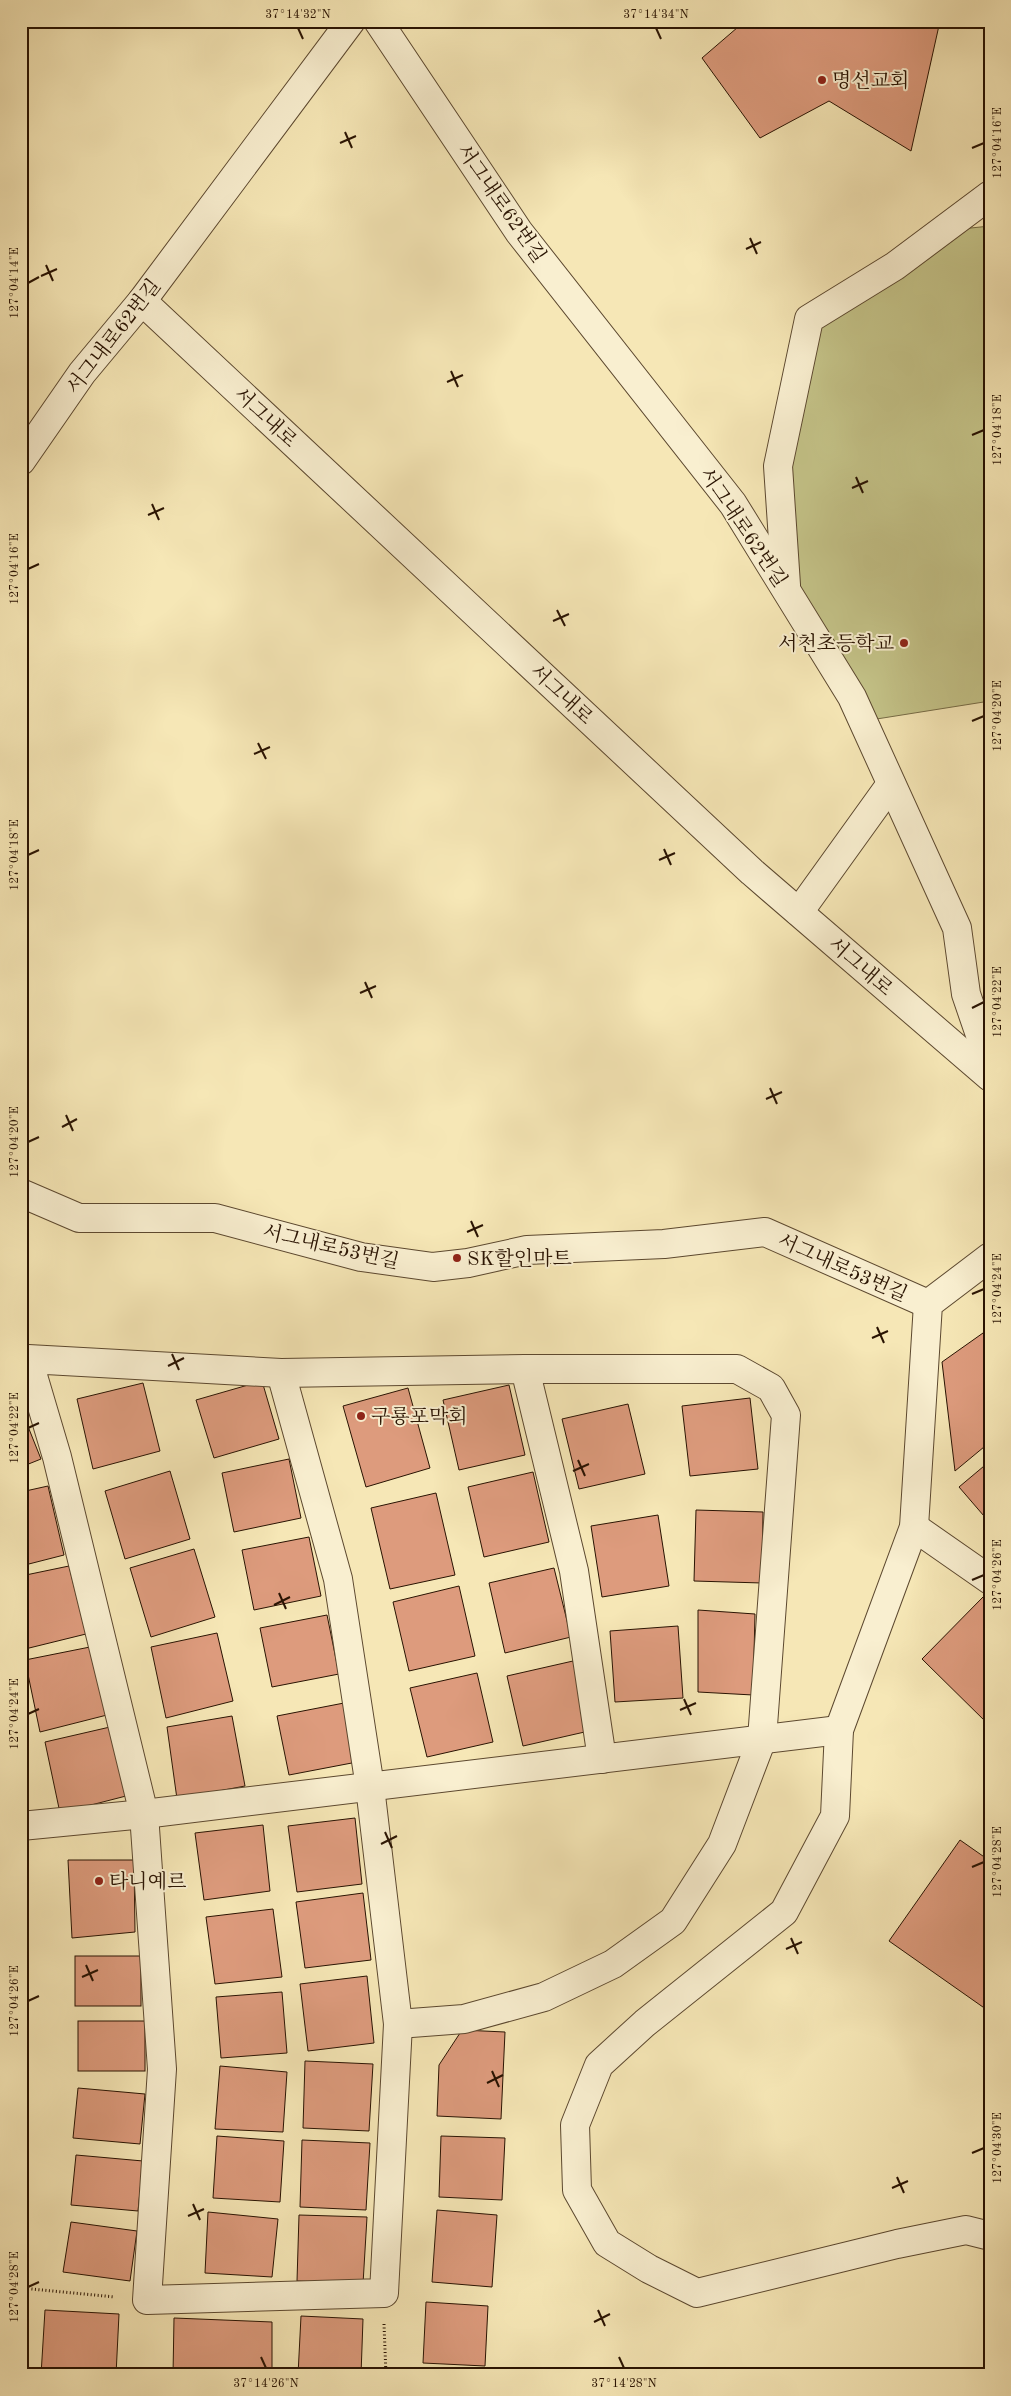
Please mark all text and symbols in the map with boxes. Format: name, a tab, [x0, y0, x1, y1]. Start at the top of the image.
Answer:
text: 37°14'32"N	[265, 9, 331, 21]
text: 37°14'34"N	[623, 9, 689, 21]
place label: 명선교회	[832, 70, 909, 92]
marker: 명선교회	[816, 74, 828, 86]
text: 127°04'16"E	[992, 107, 1004, 179]
street label: 서그내로62번길	[452, 140, 550, 267]
text: 127°04'14"E	[9, 247, 21, 319]
street label: 서그내로62번길	[62, 275, 165, 398]
street label: 서그내로	[230, 383, 301, 452]
text: 127°04'18"E	[992, 394, 1004, 466]
street label: 서그내로62번길	[695, 464, 791, 591]
text: 127°04'16"E	[9, 533, 21, 605]
place label: 서천초등학교	[778, 633, 895, 655]
marker: 서천초등학교	[898, 637, 910, 649]
street label: 서그내로	[526, 660, 597, 729]
text: 127°04'20"E	[992, 680, 1004, 752]
text: 127°04'18"E	[9, 819, 21, 891]
street label: 서그내로	[824, 933, 897, 1000]
text: 127°04'22"E	[992, 966, 1004, 1038]
text: 127°04'20"E	[9, 1106, 21, 1178]
street label: 서그내로53번길	[261, 1221, 401, 1273]
street label: 서그내로53번길	[775, 1230, 911, 1306]
place label: SK할인마트	[467, 1248, 572, 1270]
marker: SK할인마트	[451, 1252, 463, 1264]
text: 127°04'24"E	[992, 1253, 1004, 1325]
text: 127°04'22"E	[9, 1392, 21, 1464]
place label: 구룡포막회	[371, 1406, 468, 1428]
marker: 구룡포막회	[355, 1410, 367, 1422]
text: 127°04'26"E	[992, 1539, 1004, 1611]
text: 127°04'24"E	[9, 1678, 21, 1750]
text: 127°04'28"E	[992, 1826, 1004, 1898]
place label: 타니예르	[109, 1871, 187, 1893]
marker: 타니예르	[93, 1875, 105, 1887]
text: 127°04'26"E	[9, 1965, 21, 2037]
text: 127°04'30"E	[992, 2112, 1004, 2184]
text: 127°04'28"E	[9, 2251, 21, 2323]
text: 37°14'26"N	[233, 2378, 299, 2390]
text: 37°14'28"N	[591, 2378, 657, 2390]

